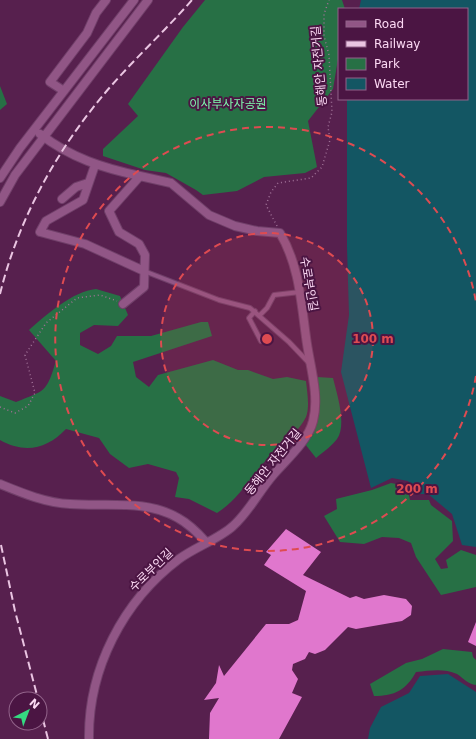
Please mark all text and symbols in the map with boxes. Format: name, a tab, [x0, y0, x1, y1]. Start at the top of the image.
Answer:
legend	[338, 8, 468, 100]
text: Road	[374, 17, 404, 31]
street label: 동해안 자전거길	[308, 25, 330, 107]
text: Railway	[374, 37, 420, 51]
text: Park	[374, 57, 400, 71]
text: Water	[374, 77, 410, 91]
park label: 이사부사자공원	[189, 97, 267, 111]
street label: 수로부인길	[297, 256, 321, 312]
centre of rings	[260, 332, 274, 346]
text: 100 m	[352, 332, 394, 346]
street label: 동해안 자전거길	[242, 426, 304, 498]
text: 200 m	[396, 482, 438, 496]
street label: 수로부인길	[126, 546, 176, 594]
north arrow	[8, 691, 48, 731]
text: N	[27, 696, 42, 712]

